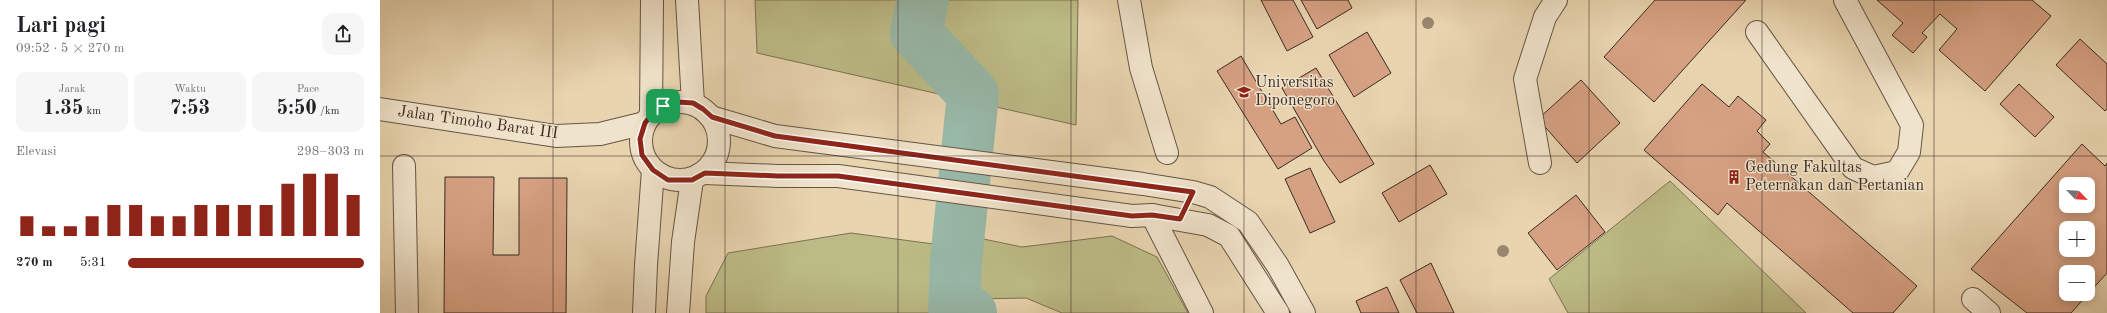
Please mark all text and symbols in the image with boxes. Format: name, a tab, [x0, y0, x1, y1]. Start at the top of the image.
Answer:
button: share	[322, 13, 364, 55]
text: Lari pagi	[16, 15, 106, 37]
text: 09:52 · 5 × 270 m	[16, 42, 124, 55]
place label: Universitas Diponegoro	[1255, 75, 1335, 109]
text: Jarak	[58, 84, 86, 95]
text: Waktu	[174, 84, 206, 95]
text: Pace	[297, 84, 319, 95]
school or university icon: Universitas Diponegoro	[1236, 84, 1252, 100]
pin	[646, 89, 680, 123]
icon: arrive	[652, 95, 674, 117]
text: 1.35	[43, 99, 83, 119]
text: 7:53	[170, 99, 210, 119]
text: 5:50	[277, 99, 317, 119]
street label: Jalan Timoho Barat III	[397, 104, 559, 142]
text: km	[83, 106, 101, 117]
text: /km	[317, 106, 339, 117]
text: Elevasi	[16, 145, 57, 158]
text: 298–303 m	[297, 145, 364, 158]
place label: Gedung Fakultas Peternakan dan Pertanian	[1745, 160, 1925, 194]
building icon: Gedung Fakultas Peternakan dan Pertanian	[1726, 169, 1742, 185]
north arrow	[2059, 177, 2095, 213]
map controls	[2059, 177, 2095, 301]
button: +	[2059, 221, 2095, 257]
text: 270 m	[16, 256, 53, 269]
text: 5:31	[80, 256, 106, 269]
button: −	[2059, 265, 2095, 301]

